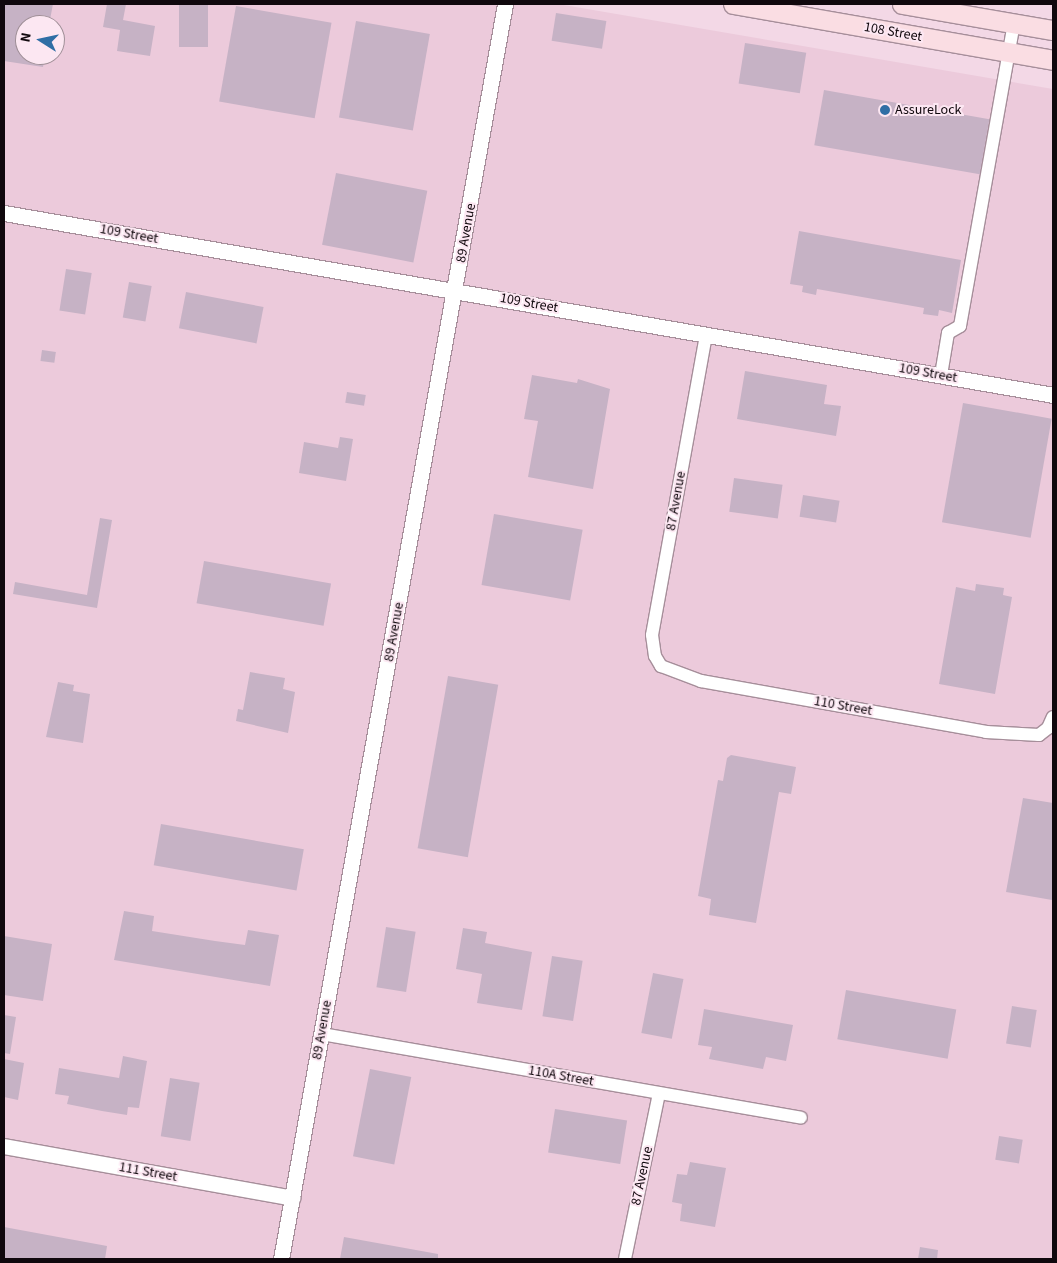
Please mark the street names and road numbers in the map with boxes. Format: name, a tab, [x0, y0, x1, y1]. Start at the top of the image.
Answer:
street label: 108 Street	[863, 19, 923, 45]
street label: 89 Avenue	[453, 202, 479, 264]
street label: 109 Street	[99, 221, 159, 247]
street label: 109 Street	[499, 290, 559, 316]
street label: 109 Street	[898, 360, 958, 386]
street label: 87 Avenue	[663, 470, 689, 532]
street label: 89 Avenue	[381, 601, 407, 663]
street label: 110 Street	[813, 693, 873, 719]
street label: 89 Avenue	[309, 999, 335, 1061]
street label: 110A Street	[527, 1062, 595, 1090]
street label: 87 Avenue	[628, 1145, 656, 1207]
street label: 111 Street	[118, 1159, 178, 1185]

